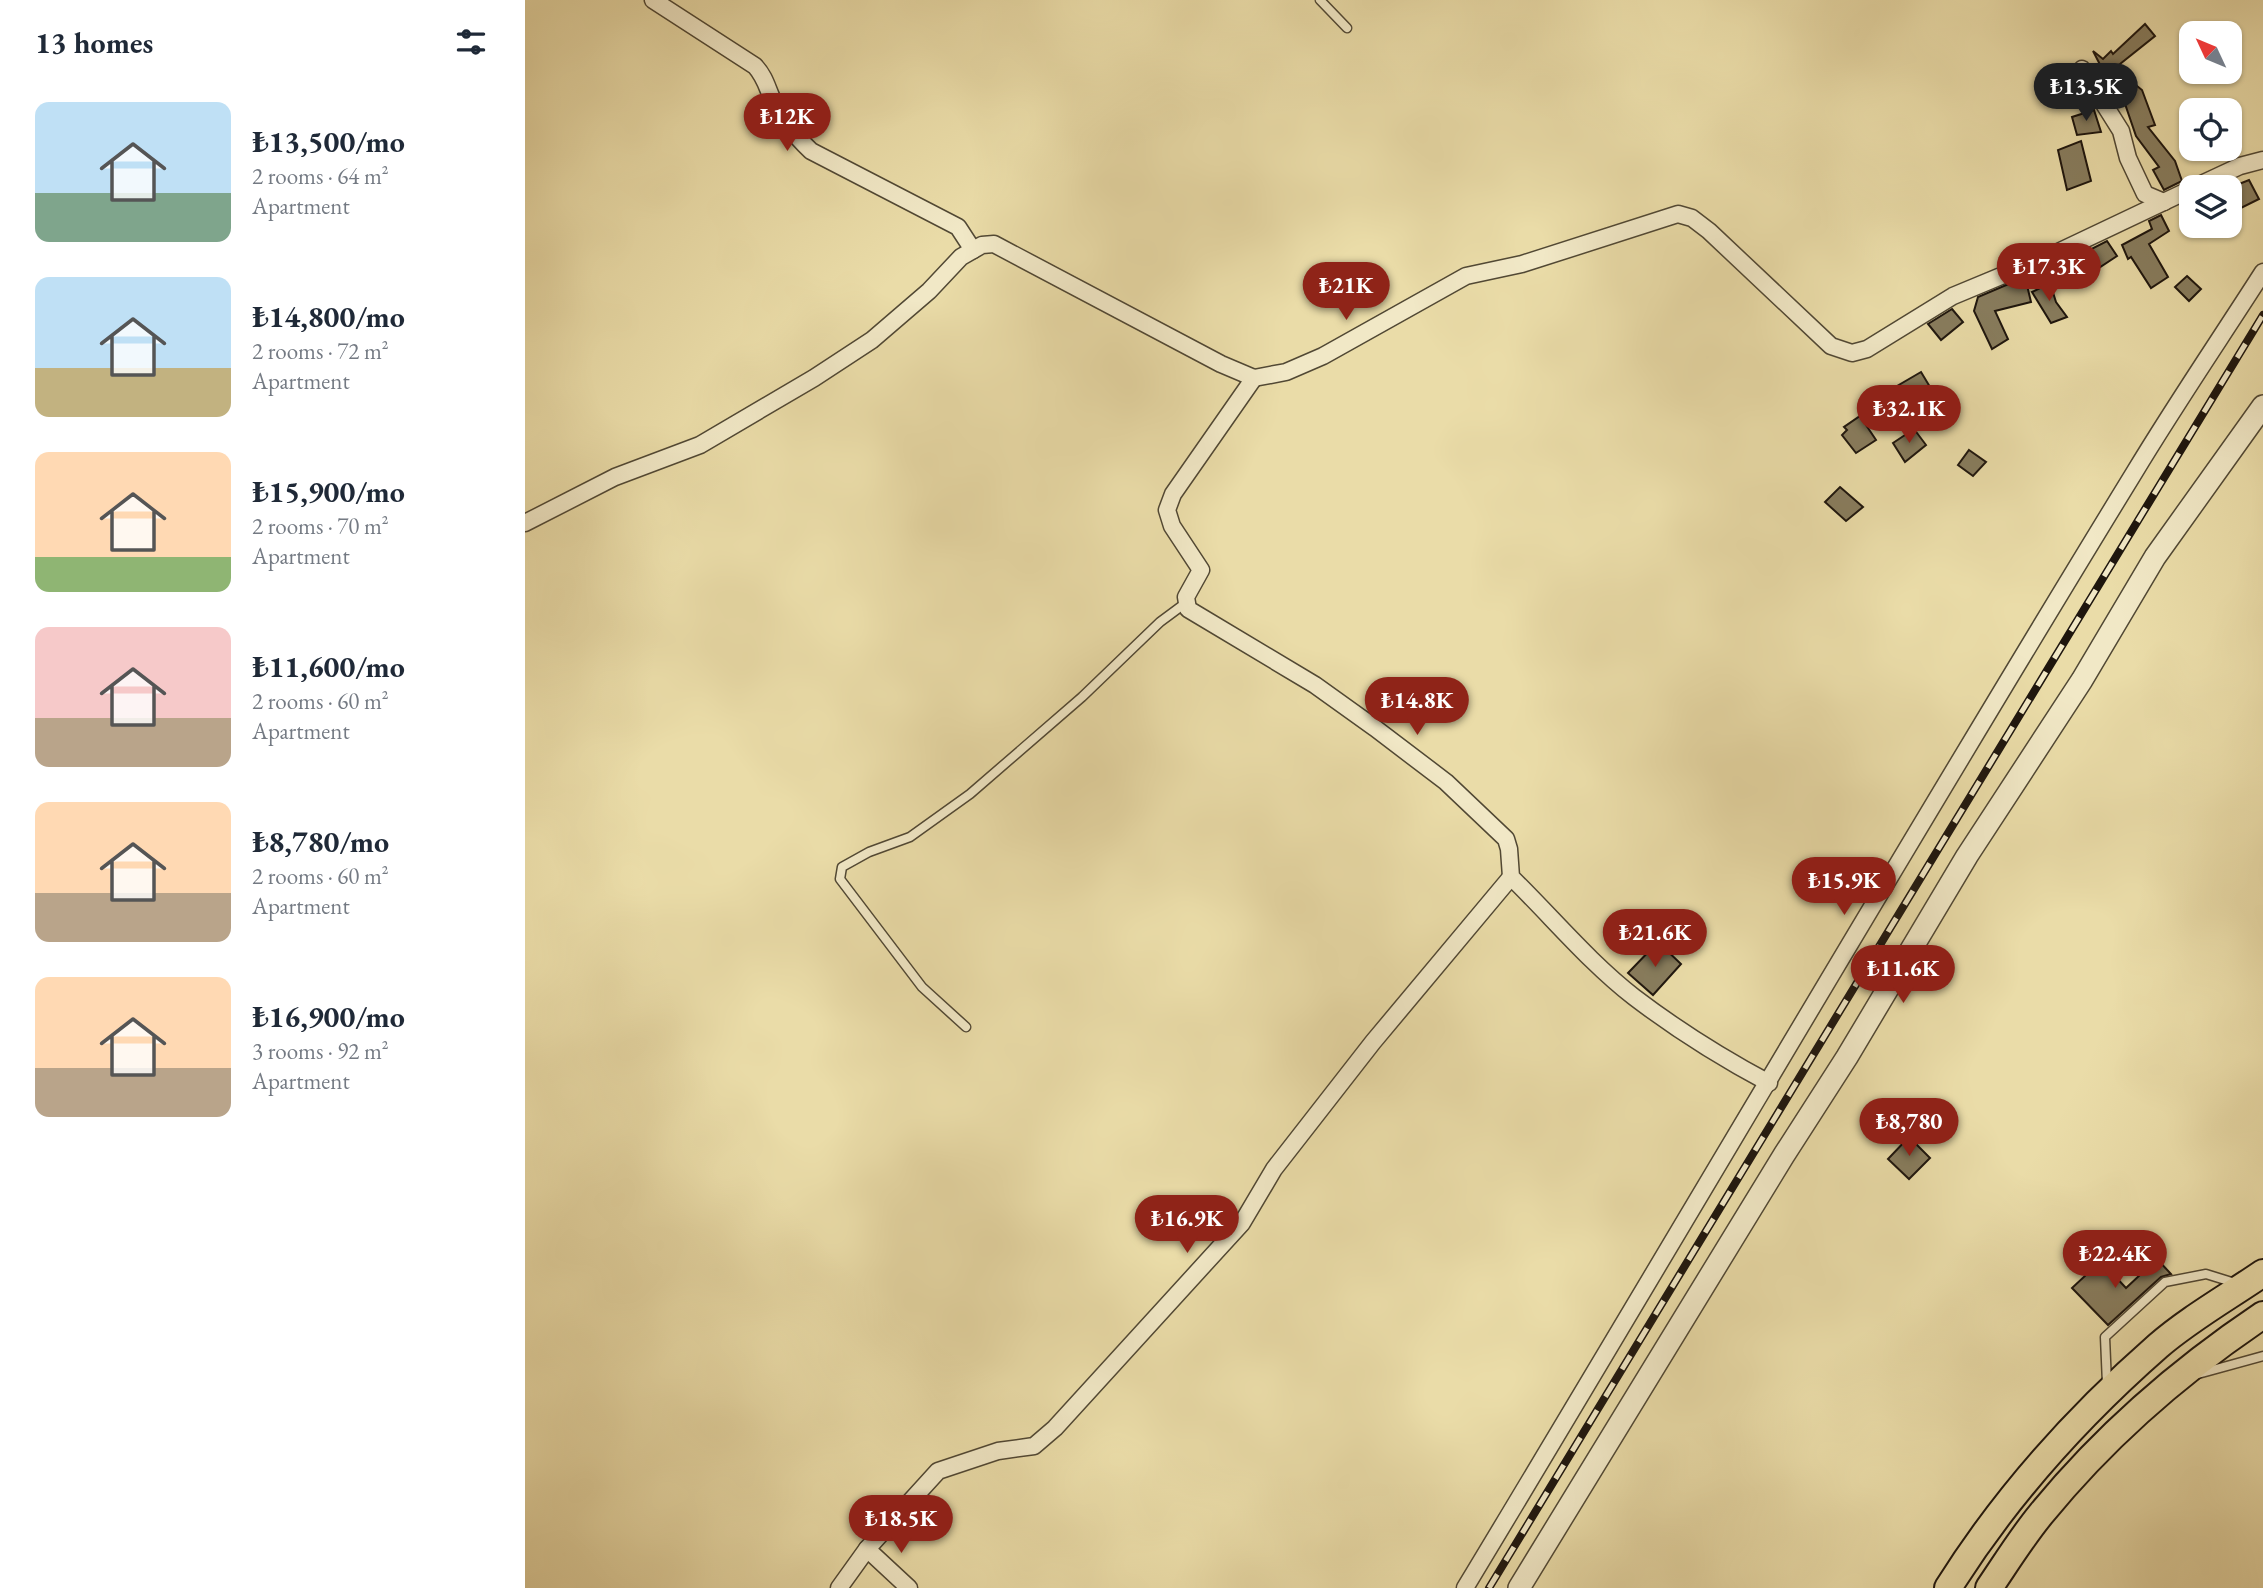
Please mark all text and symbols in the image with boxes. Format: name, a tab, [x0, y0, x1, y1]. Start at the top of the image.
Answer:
north arrow	[2179, 21, 2242, 84]
map controls	[2179, 21, 2242, 238]
text: 13 homes	[35, 23, 153, 62]
icon: filters	[452, 23, 490, 61]
pin: ₺13.5K	[2029, 64, 2143, 123]
text: ₺13.5K	[2050, 71, 2122, 101]
pin: ₺12K	[746, 94, 828, 153]
button: locate	[2179, 98, 2242, 161]
text: ₺12K	[760, 101, 814, 131]
text: ₺13,500/mo	[252, 122, 405, 161]
icon: home	[91, 130, 175, 214]
text: 2 rooms · 64 m²	[252, 161, 389, 191]
button: layers	[2179, 175, 2242, 238]
text: Apartment	[252, 191, 350, 221]
pin: ₺17.3K	[1992, 244, 2106, 303]
text: ₺17.3K	[2013, 251, 2085, 281]
pin: ₺21K	[1305, 262, 1387, 322]
text: ₺21K	[1319, 270, 1373, 300]
text: ₺14,800/mo	[252, 297, 405, 336]
icon: home	[91, 305, 175, 389]
text: 2 rooms · 72 m²	[252, 336, 389, 366]
text: Apartment	[252, 366, 350, 396]
pin: ₺32.1K	[1852, 386, 1966, 445]
text: ₺32.1K	[1873, 393, 1945, 423]
text: ₺15,900/mo	[252, 472, 405, 511]
icon: home	[91, 480, 175, 564]
text: 2 rooms · 70 m²	[252, 511, 389, 541]
text: Apartment	[252, 541, 350, 571]
text: ₺11,600/mo	[252, 647, 405, 686]
icon: home	[91, 655, 175, 739]
pin: ₺14.8K	[1360, 678, 1474, 737]
text: ₺14.8K	[1381, 685, 1453, 715]
text: 2 rooms · 60 m²	[252, 686, 389, 716]
text: Apartment	[252, 716, 350, 746]
text: ₺8,780/mo	[252, 822, 389, 861]
icon: home	[91, 830, 175, 914]
pin: ₺15.9K	[1787, 858, 1901, 917]
text: 2 rooms · 60 m²	[252, 861, 389, 891]
text: ₺15.9K	[1808, 865, 1880, 895]
text: Apartment	[252, 891, 350, 921]
pin: ₺21.6K	[1598, 909, 1712, 969]
text: ₺21.6K	[1619, 917, 1691, 947]
pin: ₺11.6K	[1846, 946, 1960, 1005]
text: ₺11.6K	[1867, 953, 1939, 983]
text: ₺16,900/mo	[252, 997, 405, 1036]
icon: home	[91, 1005, 175, 1089]
text: 3 rooms · 92 m²	[252, 1036, 389, 1066]
text: Apartment	[252, 1066, 350, 1096]
pin: ₺8,780	[1852, 1098, 1966, 1158]
text: ₺8,780	[1876, 1106, 1943, 1136]
pin: ₺16.9K	[1130, 1196, 1244, 1255]
text: ₺16.9K	[1151, 1203, 1223, 1233]
pin: ₺22.4K	[2058, 1230, 2172, 1290]
text: ₺22.4K	[2079, 1238, 2151, 1268]
pin: ₺18.5K	[844, 1496, 958, 1555]
text: ₺18.5K	[865, 1503, 937, 1533]

